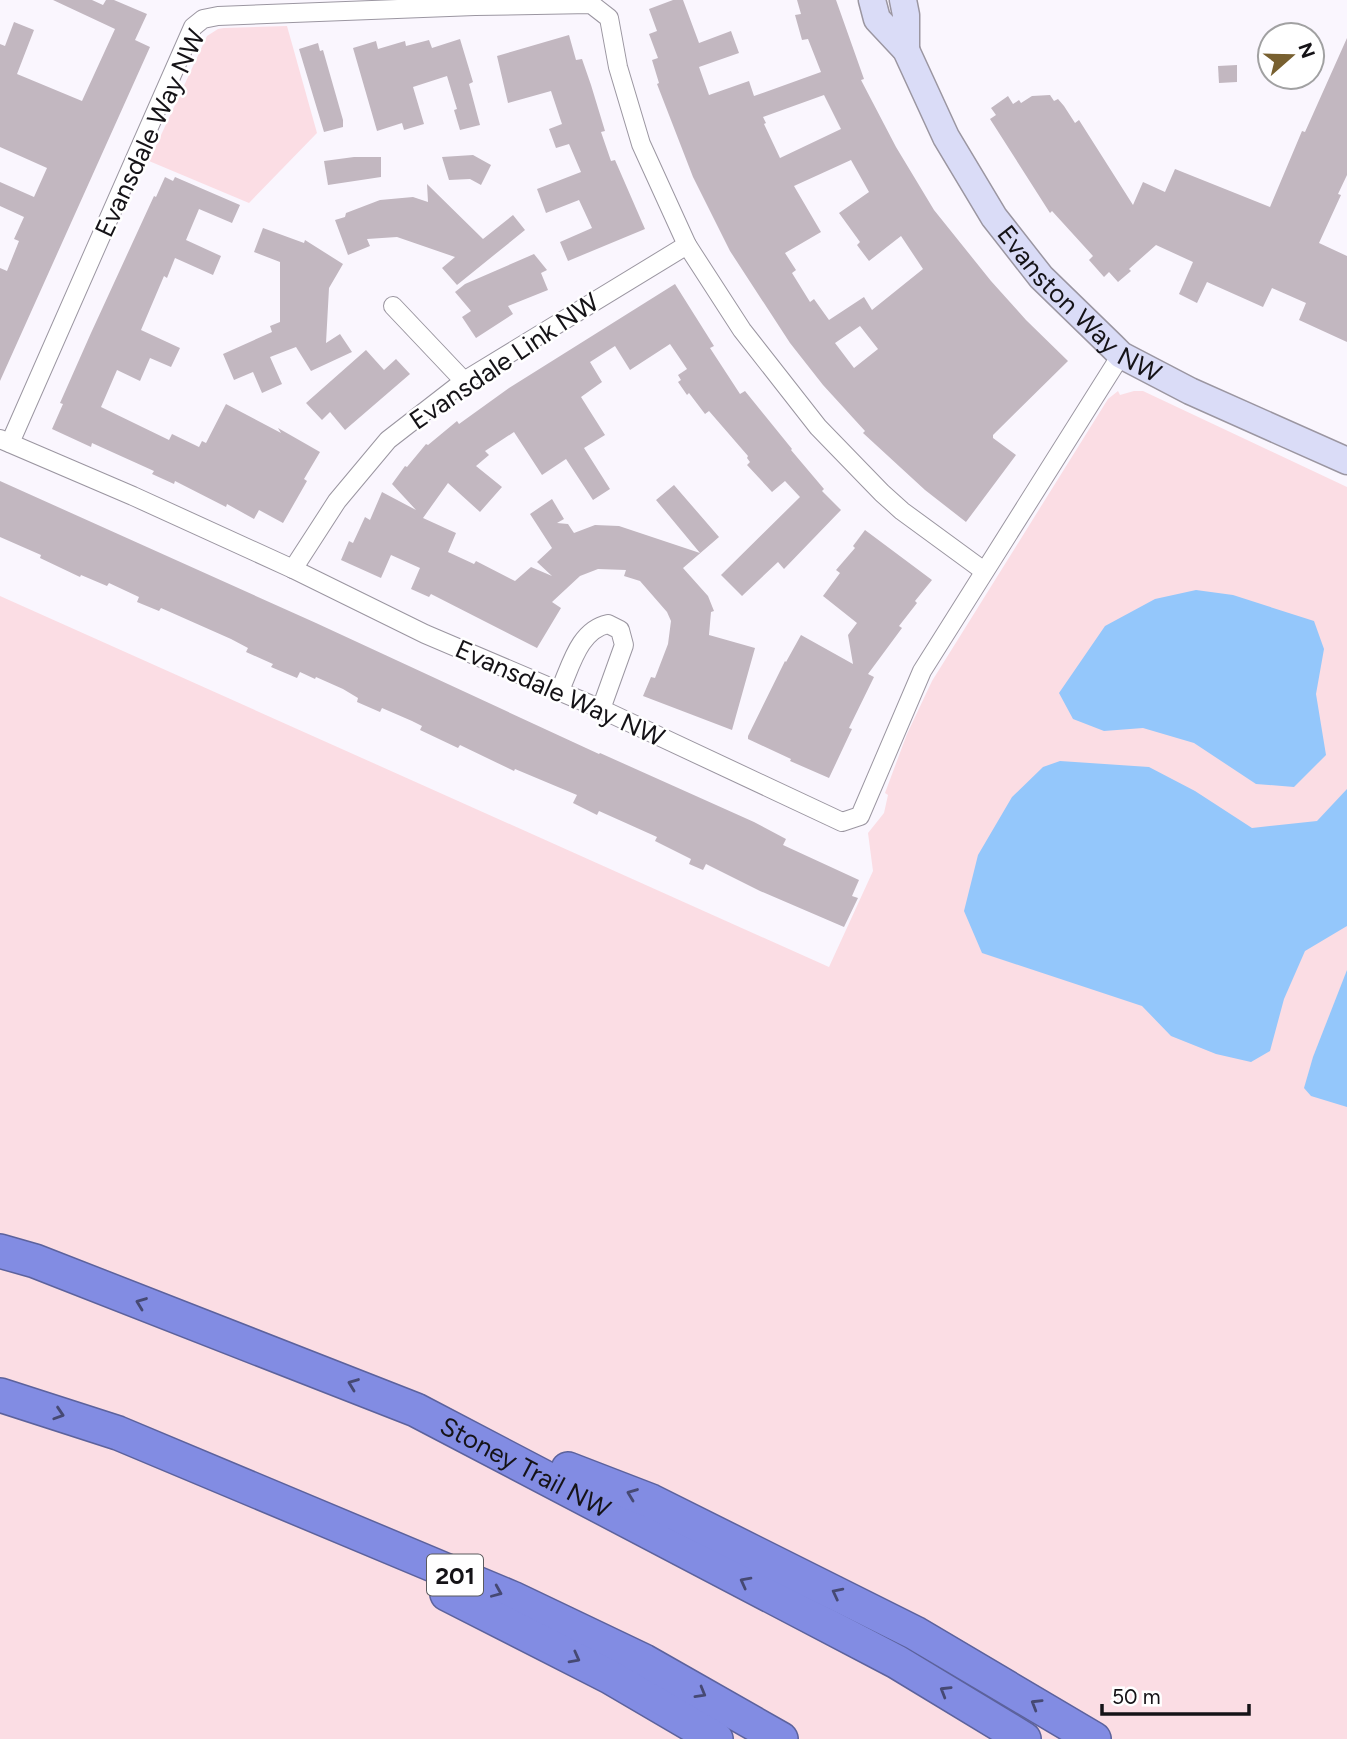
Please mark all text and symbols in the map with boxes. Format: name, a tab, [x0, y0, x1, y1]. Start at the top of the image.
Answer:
north arrow	[1256, 21, 1326, 91]
street label: Evansdale Way NW	[88, 24, 212, 242]
text: N	[1293, 40, 1320, 61]
street label: Evanston Way NW	[990, 219, 1167, 389]
street label: Evansdale Link NW	[403, 286, 605, 436]
street label: Evansdale Way NW	[450, 633, 670, 753]
one-way arrow	[135, 1297, 147, 1311]
one-way arrow	[348, 1378, 360, 1392]
one-way arrow	[52, 1406, 64, 1420]
street label: Stoney Trail NW	[435, 1410, 616, 1525]
one-way arrow	[627, 1488, 639, 1502]
road number: 201	[427, 1554, 483, 1596]
one-way arrow	[740, 1577, 752, 1590]
one-way arrow	[490, 1584, 502, 1598]
one-way arrow	[832, 1588, 844, 1602]
one-way arrow	[567, 1650, 580, 1664]
scale bar	[1102, 1672, 1249, 1716]
text: 50 m	[1112, 1684, 1161, 1709]
one-way arrow	[693, 1685, 706, 1698]
one-way arrow	[939, 1686, 952, 1699]
one-way arrow	[1030, 1699, 1043, 1712]

